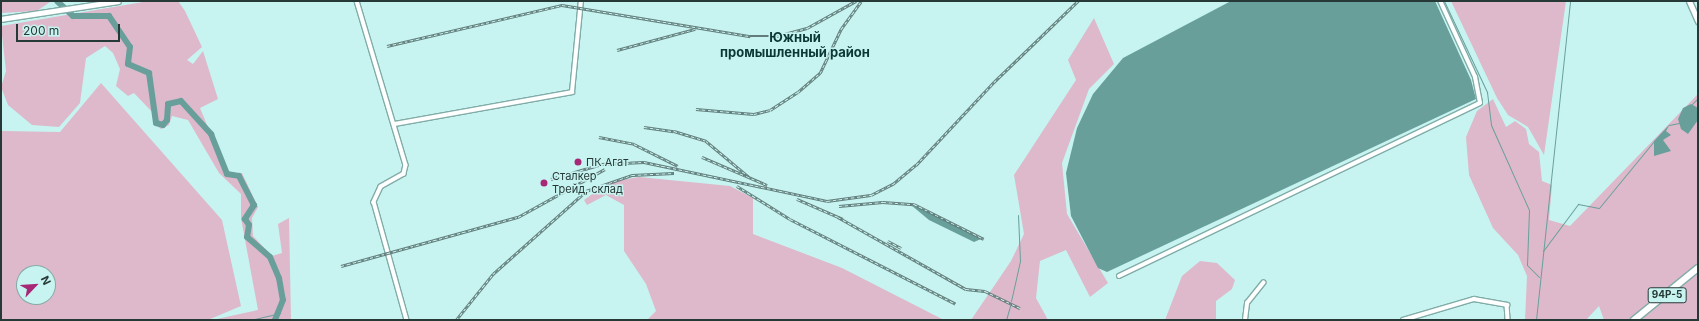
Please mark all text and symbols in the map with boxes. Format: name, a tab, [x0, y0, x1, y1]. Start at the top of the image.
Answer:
scale bar	[18, 16, 122, 42]
text: 200 m	[23, 23, 59, 38]
district label: Южный промышленный район	[720, 30, 870, 61]
place label: ПК Агат	[586, 155, 628, 169]
marker: ПК Агат	[573, 157, 583, 167]
place label: Сталкер Трейд, склад	[552, 170, 623, 196]
marker: Сталкер Трейд, склад	[539, 178, 549, 188]
north arrow	[16, 265, 56, 305]
text: N	[38, 274, 54, 287]
road number: 94Р-5	[1647, 287, 1687, 303]

